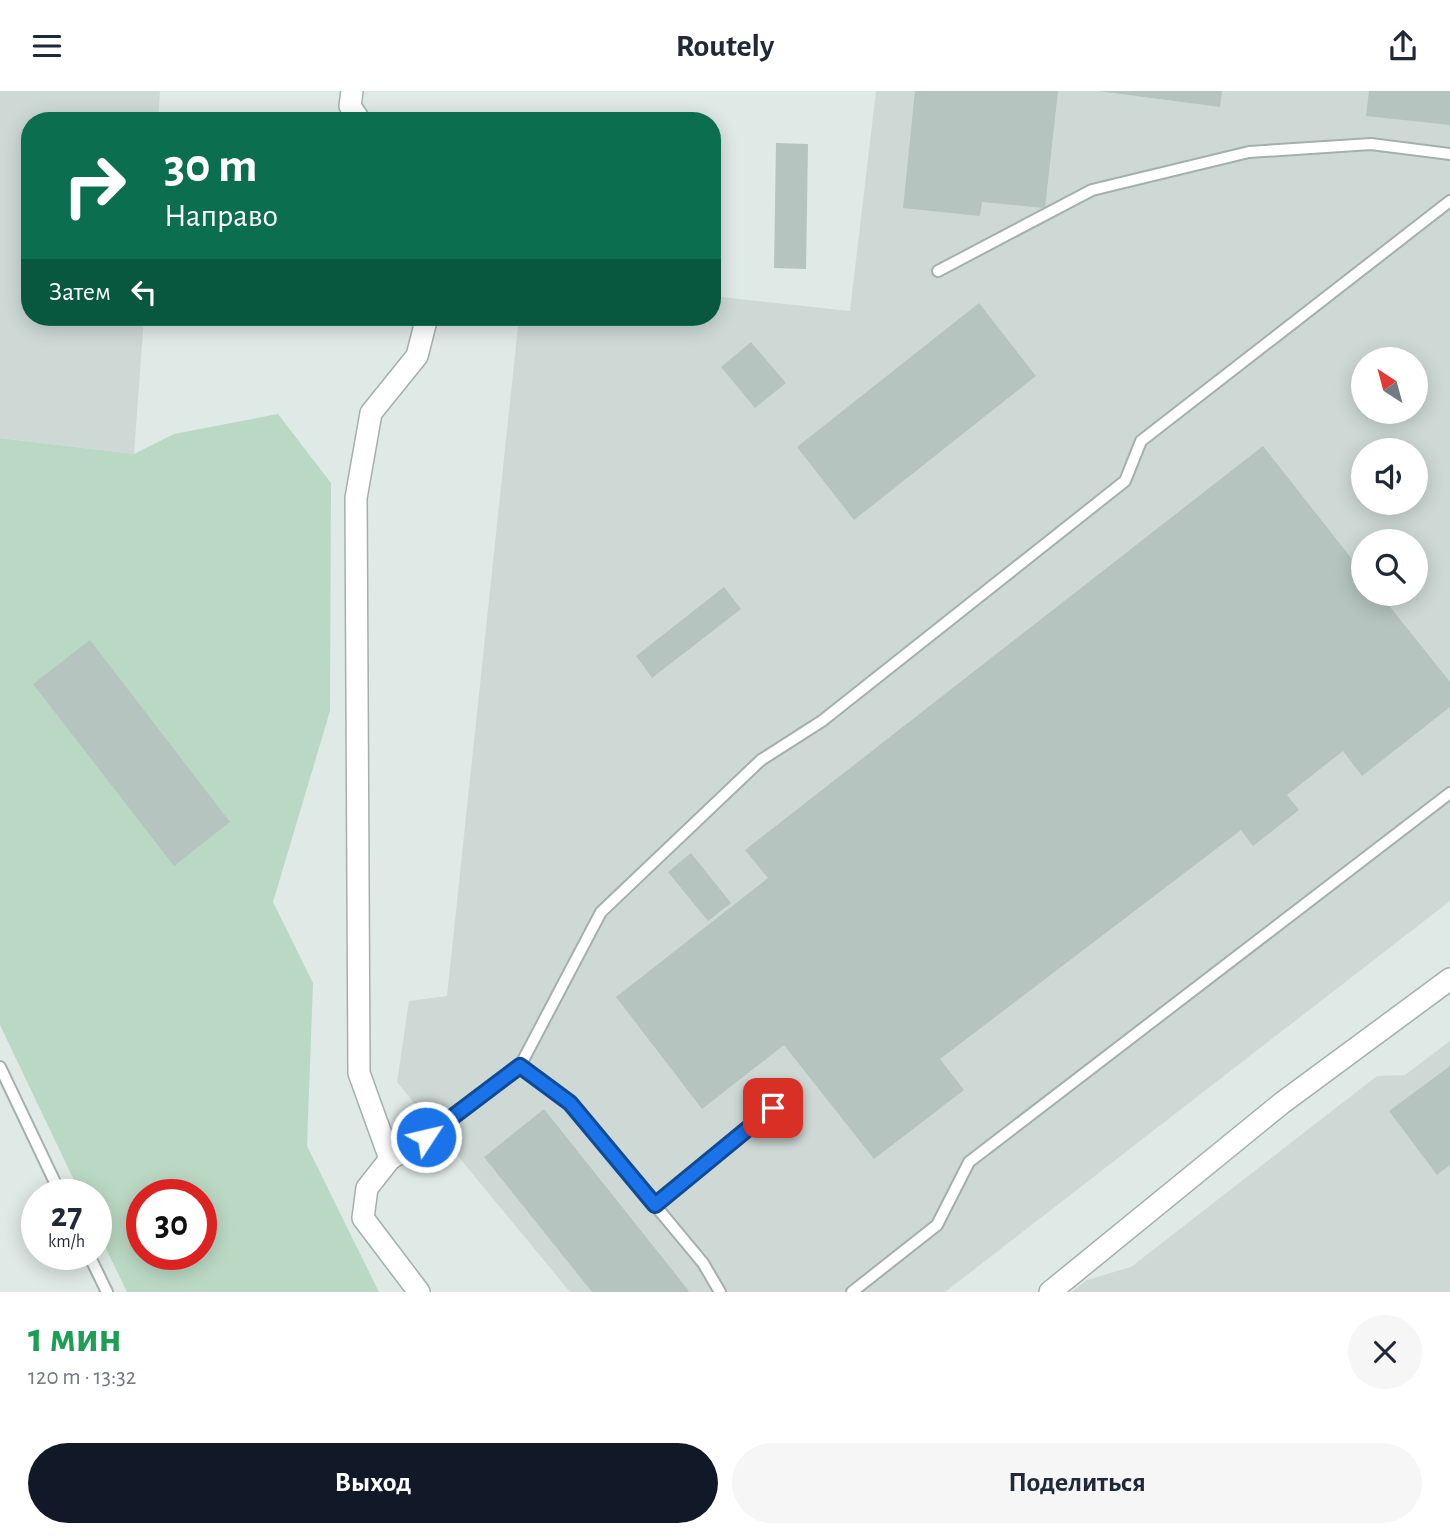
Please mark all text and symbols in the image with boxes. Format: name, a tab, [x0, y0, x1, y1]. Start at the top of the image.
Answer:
icon: menu	[28, 27, 66, 65]
icon: share	[1384, 27, 1422, 65]
text: Routely	[676, 30, 774, 62]
icon: right	[49, 140, 140, 231]
text: 30 m	[164, 142, 258, 191]
text: Направо	[164, 200, 278, 232]
icon: left	[125, 273, 163, 311]
text: Затем	[49, 279, 111, 305]
north arrow	[1351, 347, 1428, 423]
map controls	[1351, 347, 1428, 606]
button: sound	[1351, 438, 1428, 515]
button: search	[1351, 529, 1428, 606]
pin	[743, 1078, 803, 1138]
icon: arrive	[754, 1089, 792, 1127]
position arrow	[389, 1100, 463, 1174]
speed limit sign: 30	[126, 1179, 217, 1270]
text: 27	[51, 1198, 82, 1233]
text: km/h	[48, 1233, 85, 1251]
button: close	[1348, 1315, 1422, 1389]
text: 1 мин	[28, 1317, 122, 1359]
text: 120 m · 13:32	[28, 1366, 136, 1389]
button: Выход	[28, 1443, 718, 1523]
button: Поделиться	[732, 1443, 1422, 1523]

